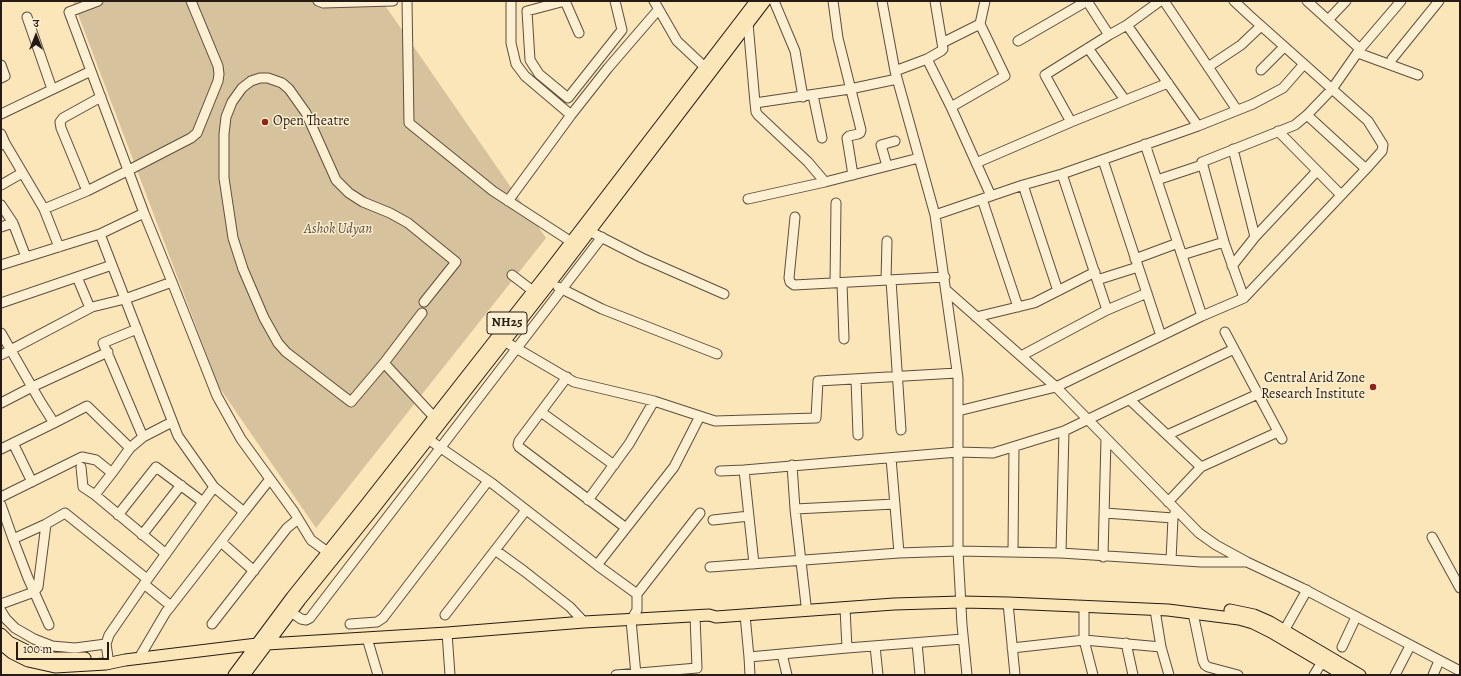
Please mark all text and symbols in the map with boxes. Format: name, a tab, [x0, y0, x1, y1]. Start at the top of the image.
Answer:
north arrow	[16, 16, 56, 56]
text: उ	[33, 16, 39, 31]
place label: Open Theatre	[273, 114, 350, 130]
marker: Open Theatre	[260, 117, 270, 127]
park label: Ashok Udyan	[304, 222, 372, 238]
road number: NH25	[487, 312, 527, 334]
place label: Central Arid Zone Research Institute	[1261, 371, 1365, 404]
marker: Central Arid Zone Research Institute	[1368, 382, 1378, 392]
scale bar	[18, 634, 111, 660]
text: 100 m	[23, 641, 52, 657]

